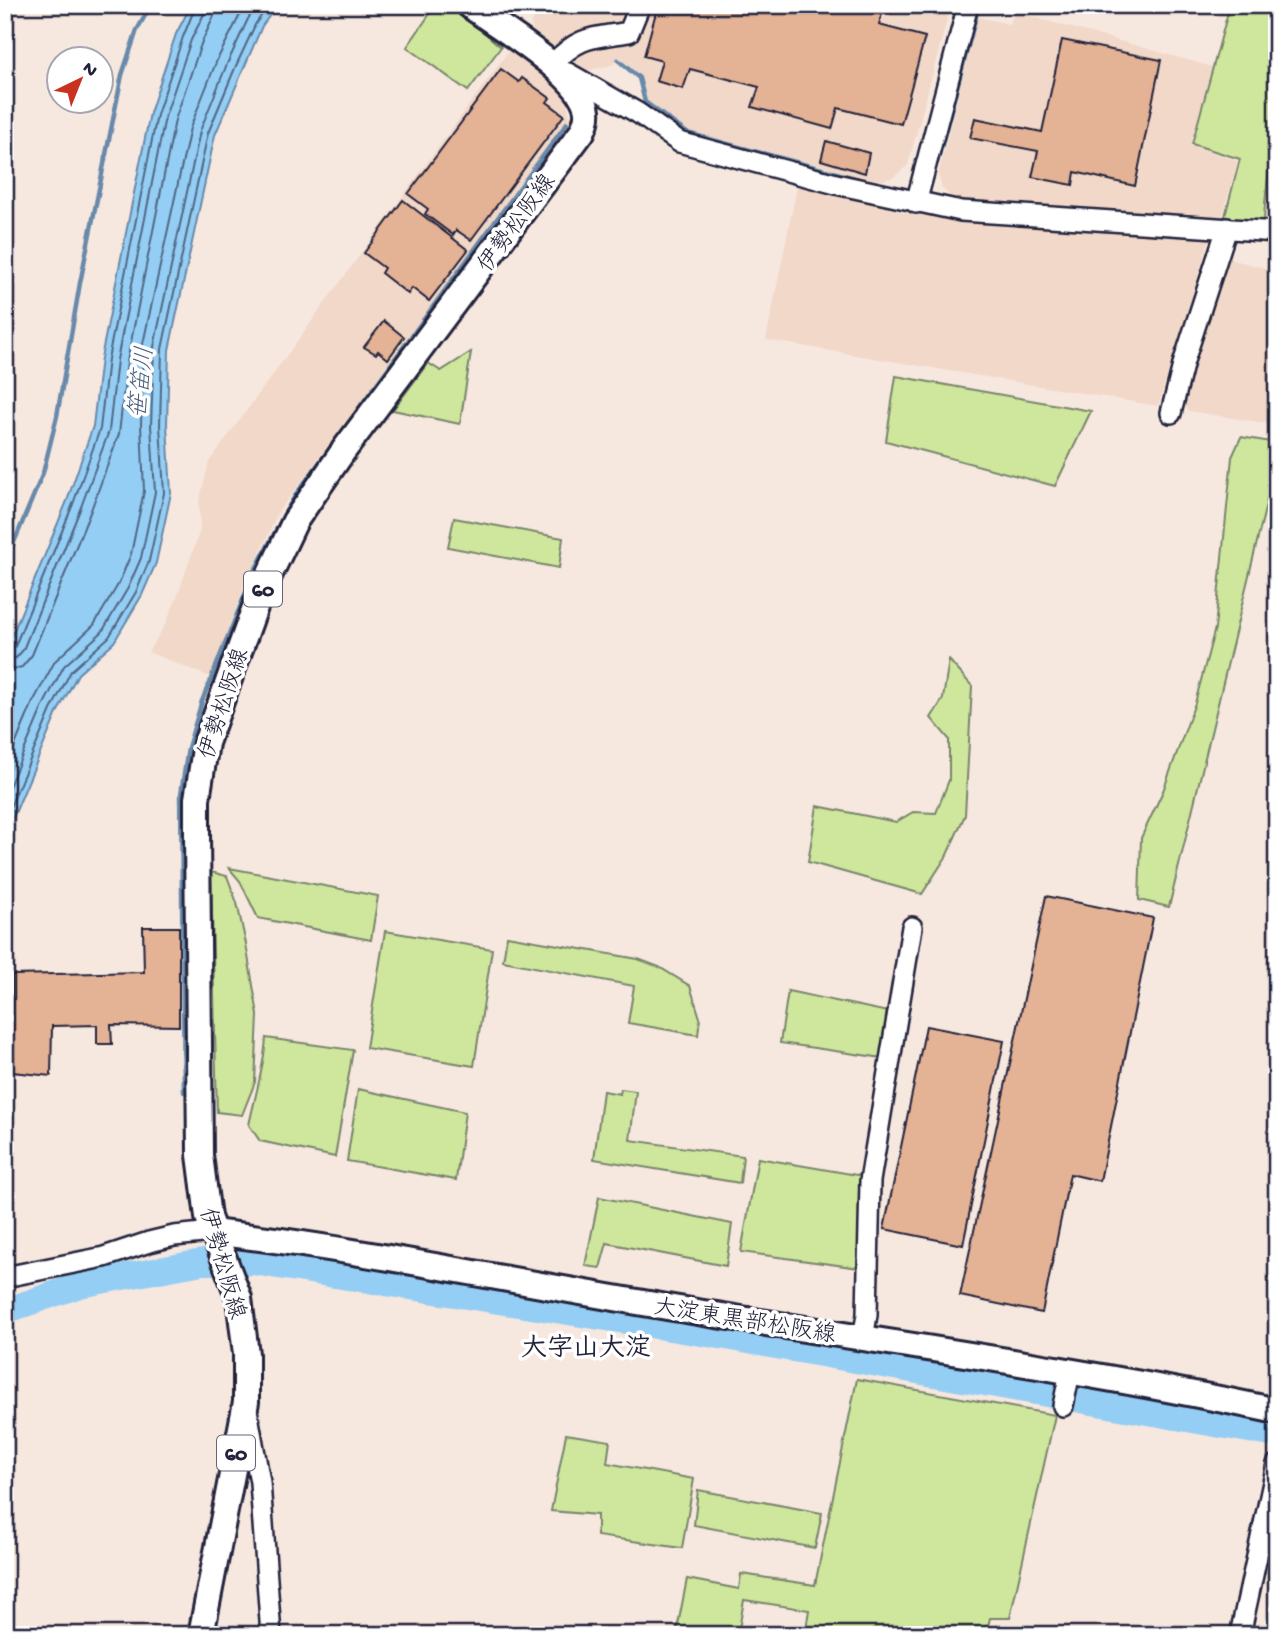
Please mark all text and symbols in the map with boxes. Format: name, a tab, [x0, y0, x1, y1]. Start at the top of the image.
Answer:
north arrow	[46, 46, 116, 116]
text: N	[77, 57, 102, 83]
street label: 伊勢松阪線	[472, 169, 563, 279]
water label: 笹笛川	[124, 345, 162, 420]
road number: 60	[244, 572, 282, 606]
street label: 伊勢松阪線	[194, 645, 256, 763]
street label: 伊勢松阪線	[192, 1205, 250, 1323]
street label: 大淀東黒部松阪線	[651, 1294, 838, 1350]
district label: 大字山大淀	[521, 1333, 651, 1366]
road number: 60	[217, 1436, 255, 1470]

